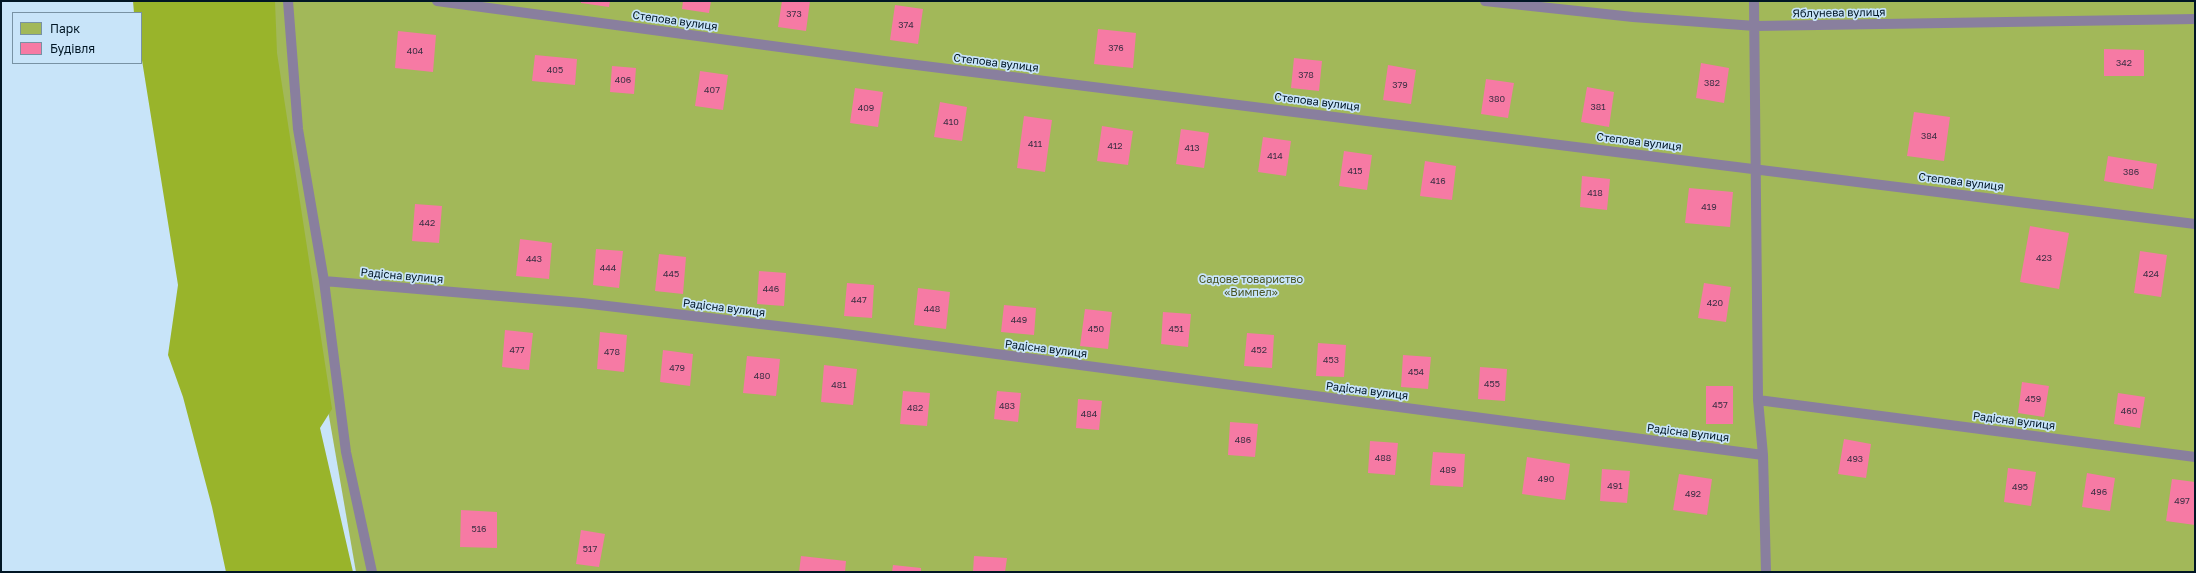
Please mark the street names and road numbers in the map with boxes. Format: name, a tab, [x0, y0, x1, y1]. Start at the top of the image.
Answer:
street label: Яблунева вулиця	[1792, 6, 1886, 20]
street label: Степова вулиця	[632, 8, 718, 34]
street label: Степова вулиця	[953, 51, 1039, 75]
street label: Степова вулиця	[1274, 90, 1360, 114]
street label: Степова вулиця	[1596, 130, 1682, 154]
street label: Степова вулиця	[1918, 170, 2004, 194]
street label: Радісна вулиця	[360, 266, 444, 286]
street label: Радісна вулиця	[682, 296, 766, 320]
street label: Радісна вулиця	[1004, 337, 1088, 361]
street label: Радісна вулиця	[1325, 379, 1409, 403]
street label: Радісна вулиця	[1972, 409, 2056, 433]
street label: Радісна вулиця	[1646, 421, 1730, 445]

